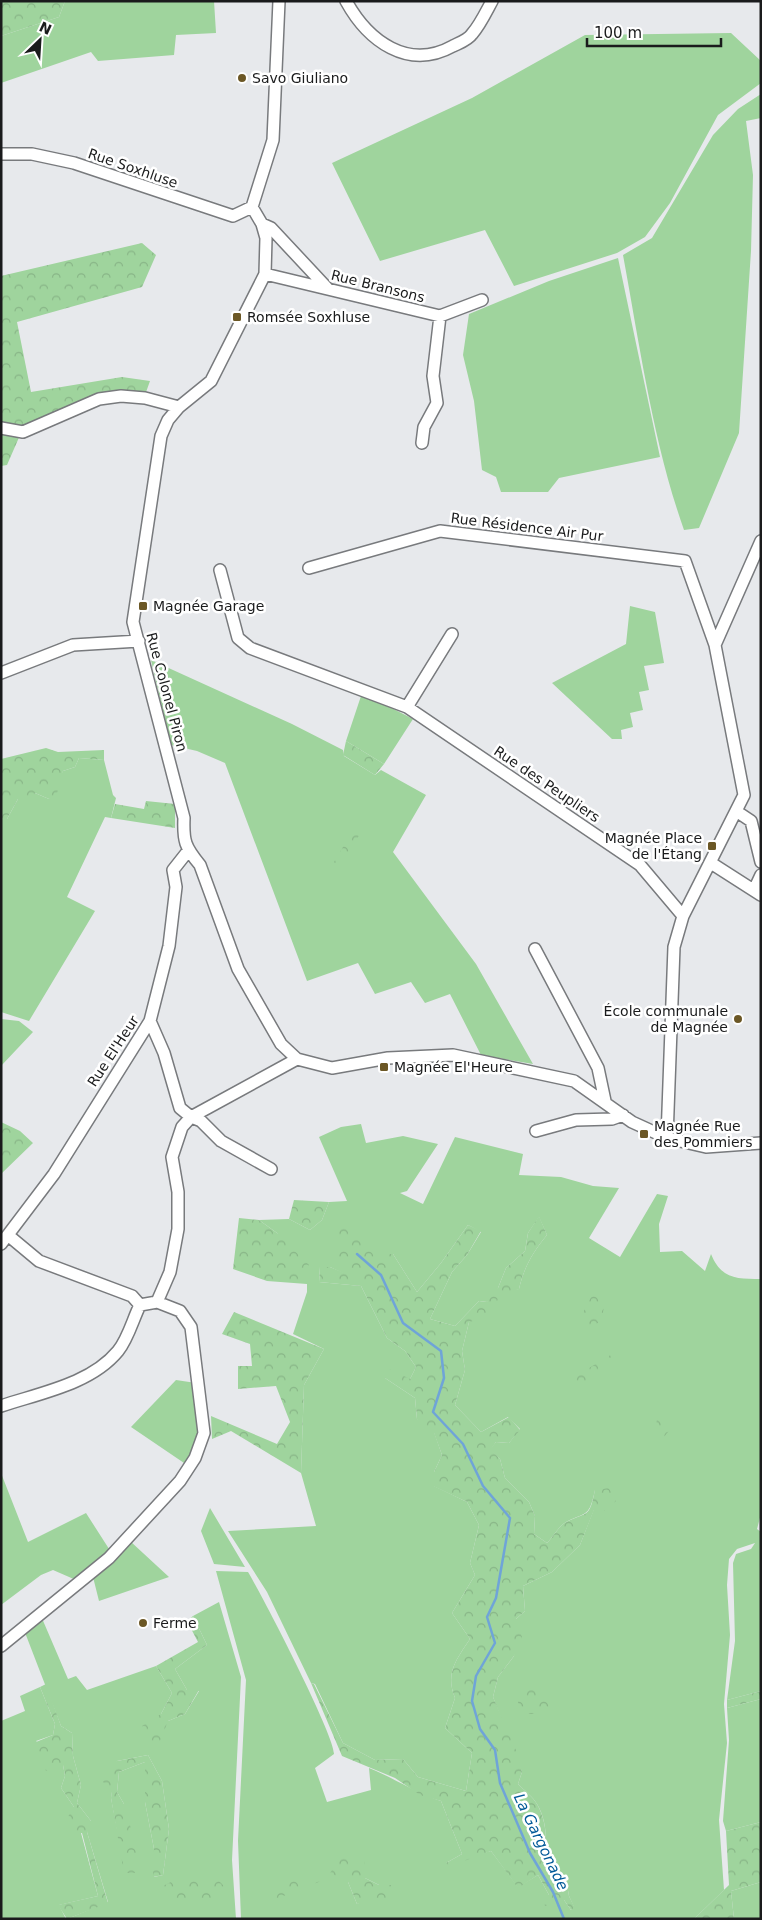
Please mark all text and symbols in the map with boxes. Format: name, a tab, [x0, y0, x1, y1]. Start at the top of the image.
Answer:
north arrow	[15, 15, 65, 65]
scale bar	[587, 15, 721, 47]
text: N	[37, 18, 54, 38]
text: 100 m	[594, 24, 642, 42]
place label: Savo Giuliano	[252, 70, 348, 86]
marker: Savo Giuliano	[236, 72, 248, 84]
street label: Rue Soxhluse	[86, 145, 180, 191]
street label: Rue Bransons	[330, 267, 426, 305]
place label: Romsée Soxhluse	[247, 309, 370, 325]
marker: Romsée Soxhluse	[231, 311, 243, 323]
street label: Rue Résidence Air Pur	[450, 510, 604, 544]
place label: Magnée Garage	[153, 598, 264, 614]
marker: Magnée Garage	[137, 600, 149, 612]
street label: Rue Colonel Piron	[143, 631, 191, 753]
street label: Rue des Peupliers	[491, 743, 603, 825]
place label: Magnée Place de l'Étang	[605, 830, 702, 862]
marker: Magnée Place de l'Étang	[706, 840, 718, 852]
place label: École communale de Magnée	[604, 1003, 728, 1035]
street label: Rue El'Heur	[84, 1012, 142, 1089]
marker: École communale de Magnée	[732, 1013, 744, 1025]
place label: Magnée El'Heure	[394, 1059, 513, 1075]
marker: Magnée El'Heure	[378, 1061, 390, 1073]
place label: Magnée Rue des Pommiers	[654, 1118, 753, 1150]
marker: Magnée Rue des Pommiers	[638, 1128, 650, 1140]
place label: Ferme	[153, 1615, 197, 1631]
marker: Ferme	[137, 1617, 149, 1629]
water label: La Gargonade	[510, 1791, 572, 1893]

